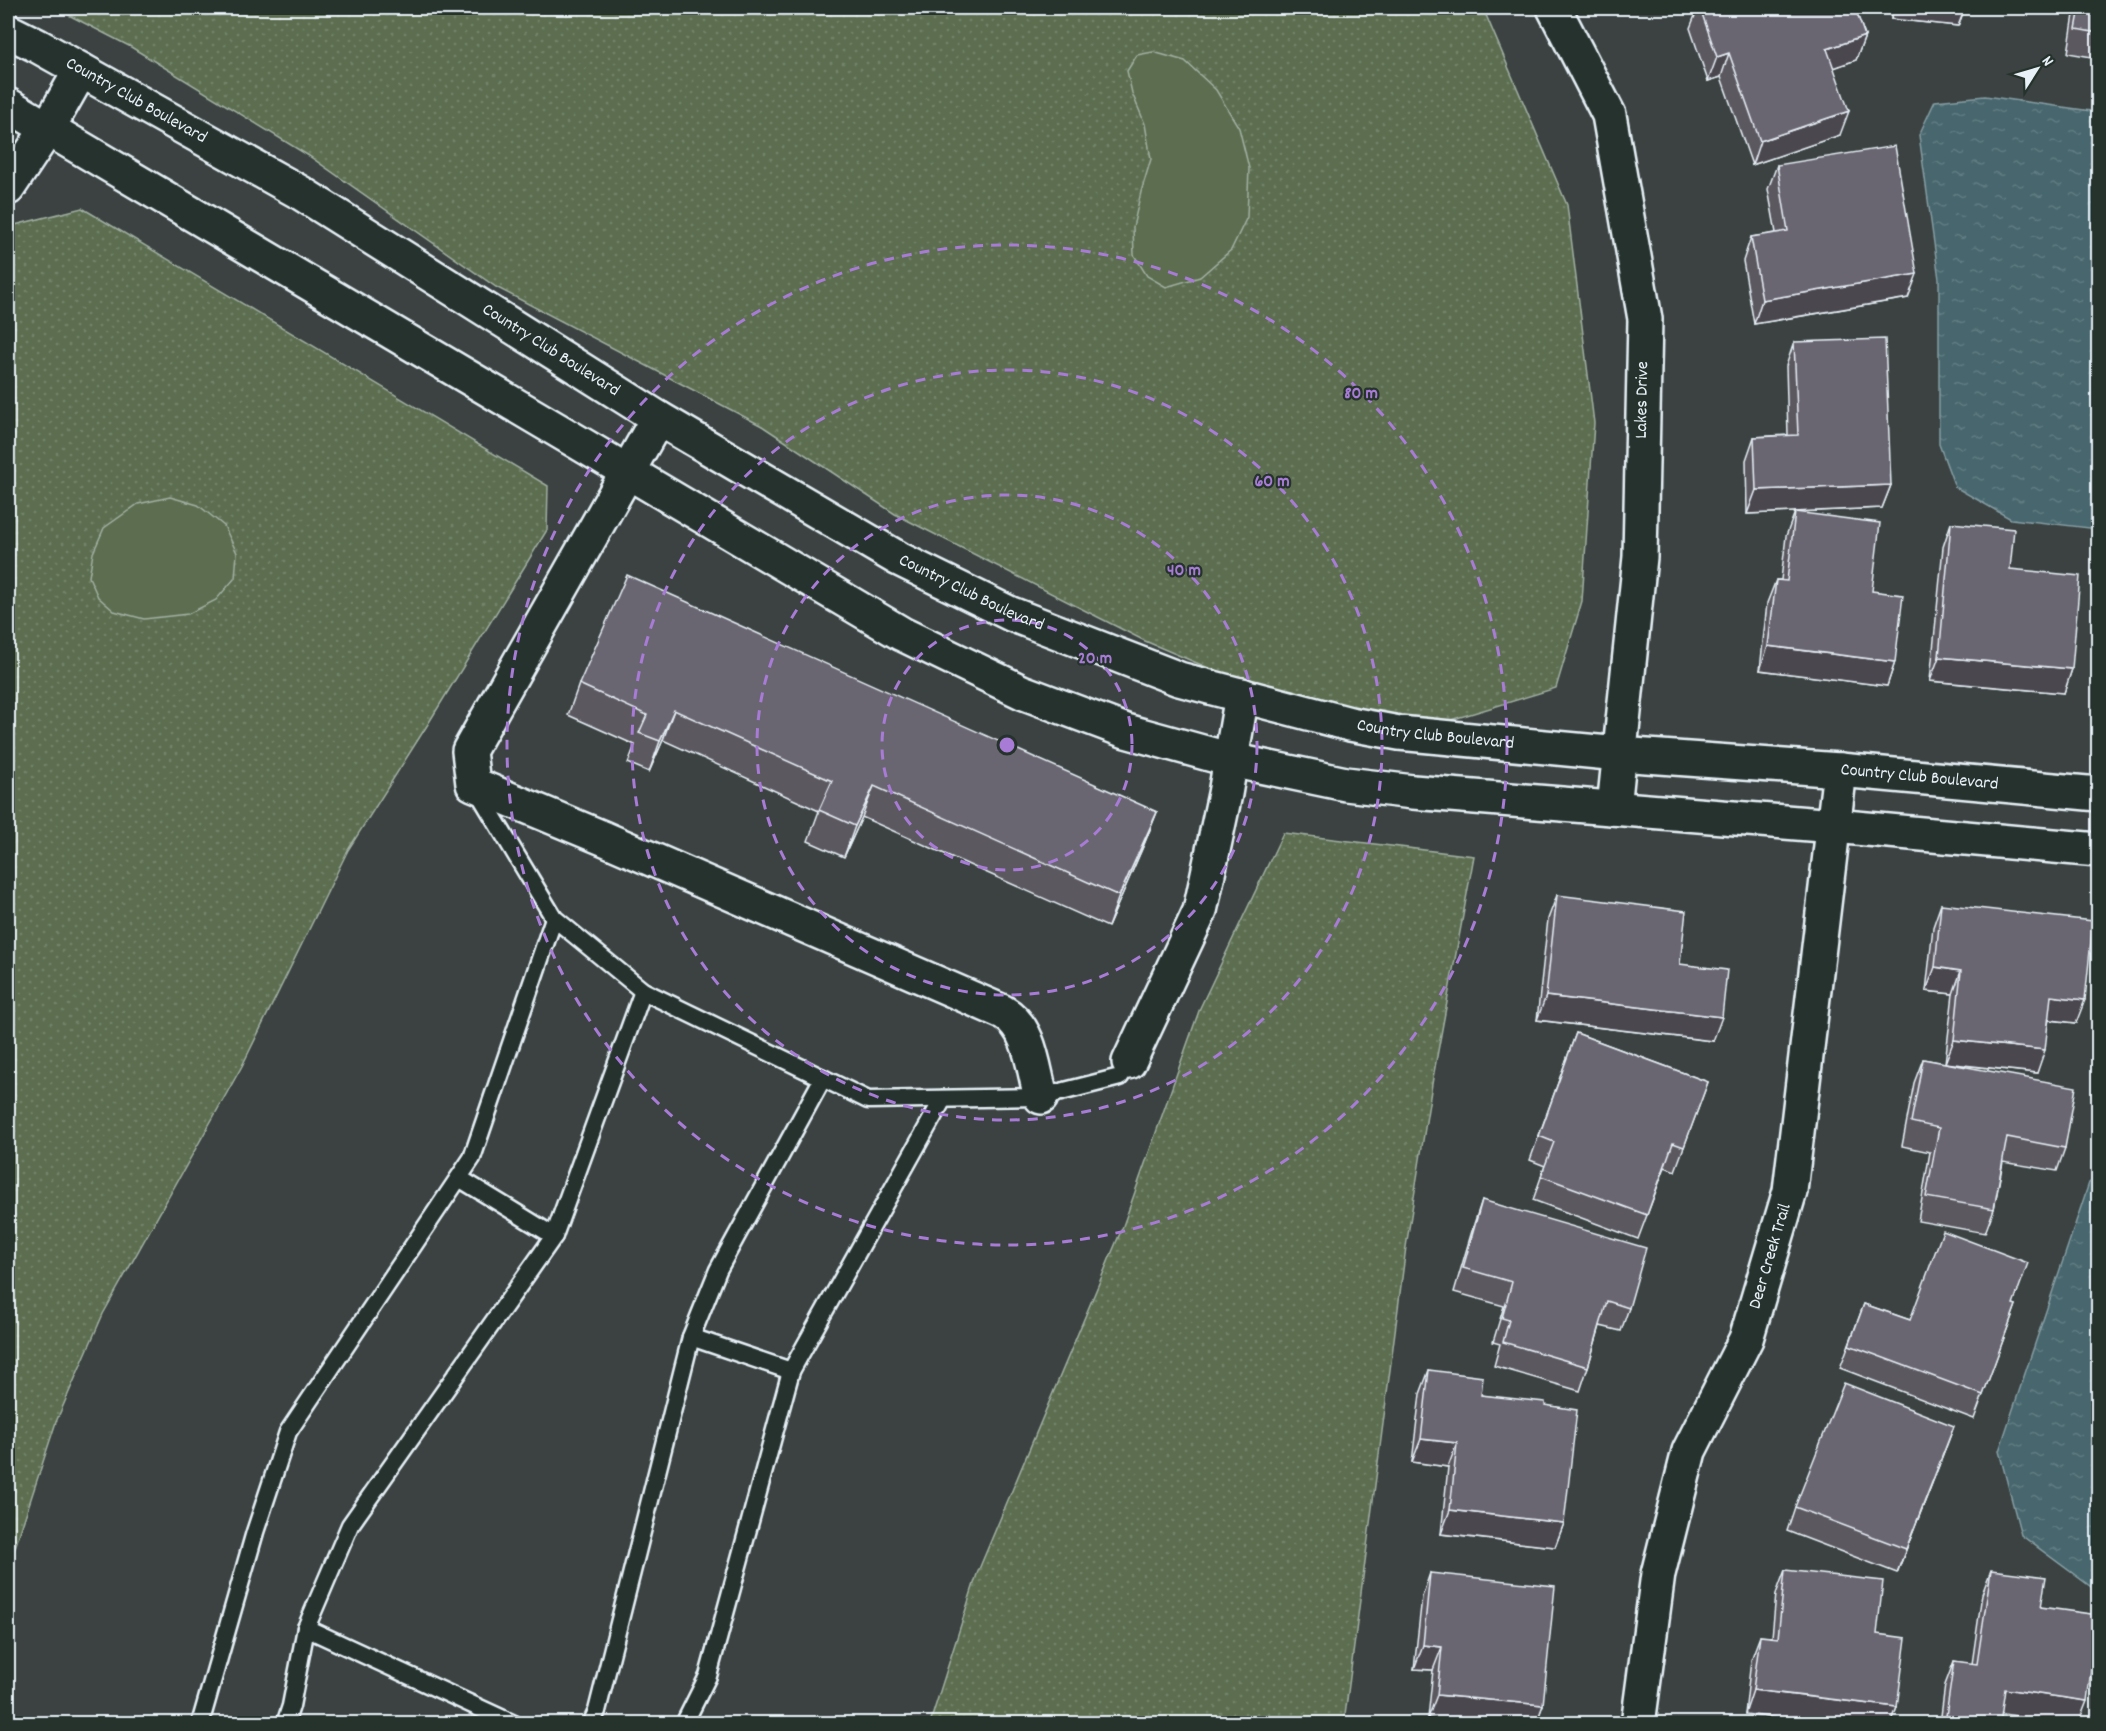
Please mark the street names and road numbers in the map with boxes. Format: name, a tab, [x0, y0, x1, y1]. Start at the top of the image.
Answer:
street label: Country Club Boulevard	[61, 51, 211, 150]
street label: Country Club Boulevard	[477, 298, 624, 403]
street label: Lakes Drive	[1630, 361, 1656, 439]
street label: Country Club Boulevard	[894, 548, 1048, 638]
street label: Country Club Boulevard	[1355, 713, 1515, 756]
street label: Country Club Boulevard	[1840, 758, 1999, 797]
street label: Deer Creek Trail	[1743, 1200, 1798, 1312]

